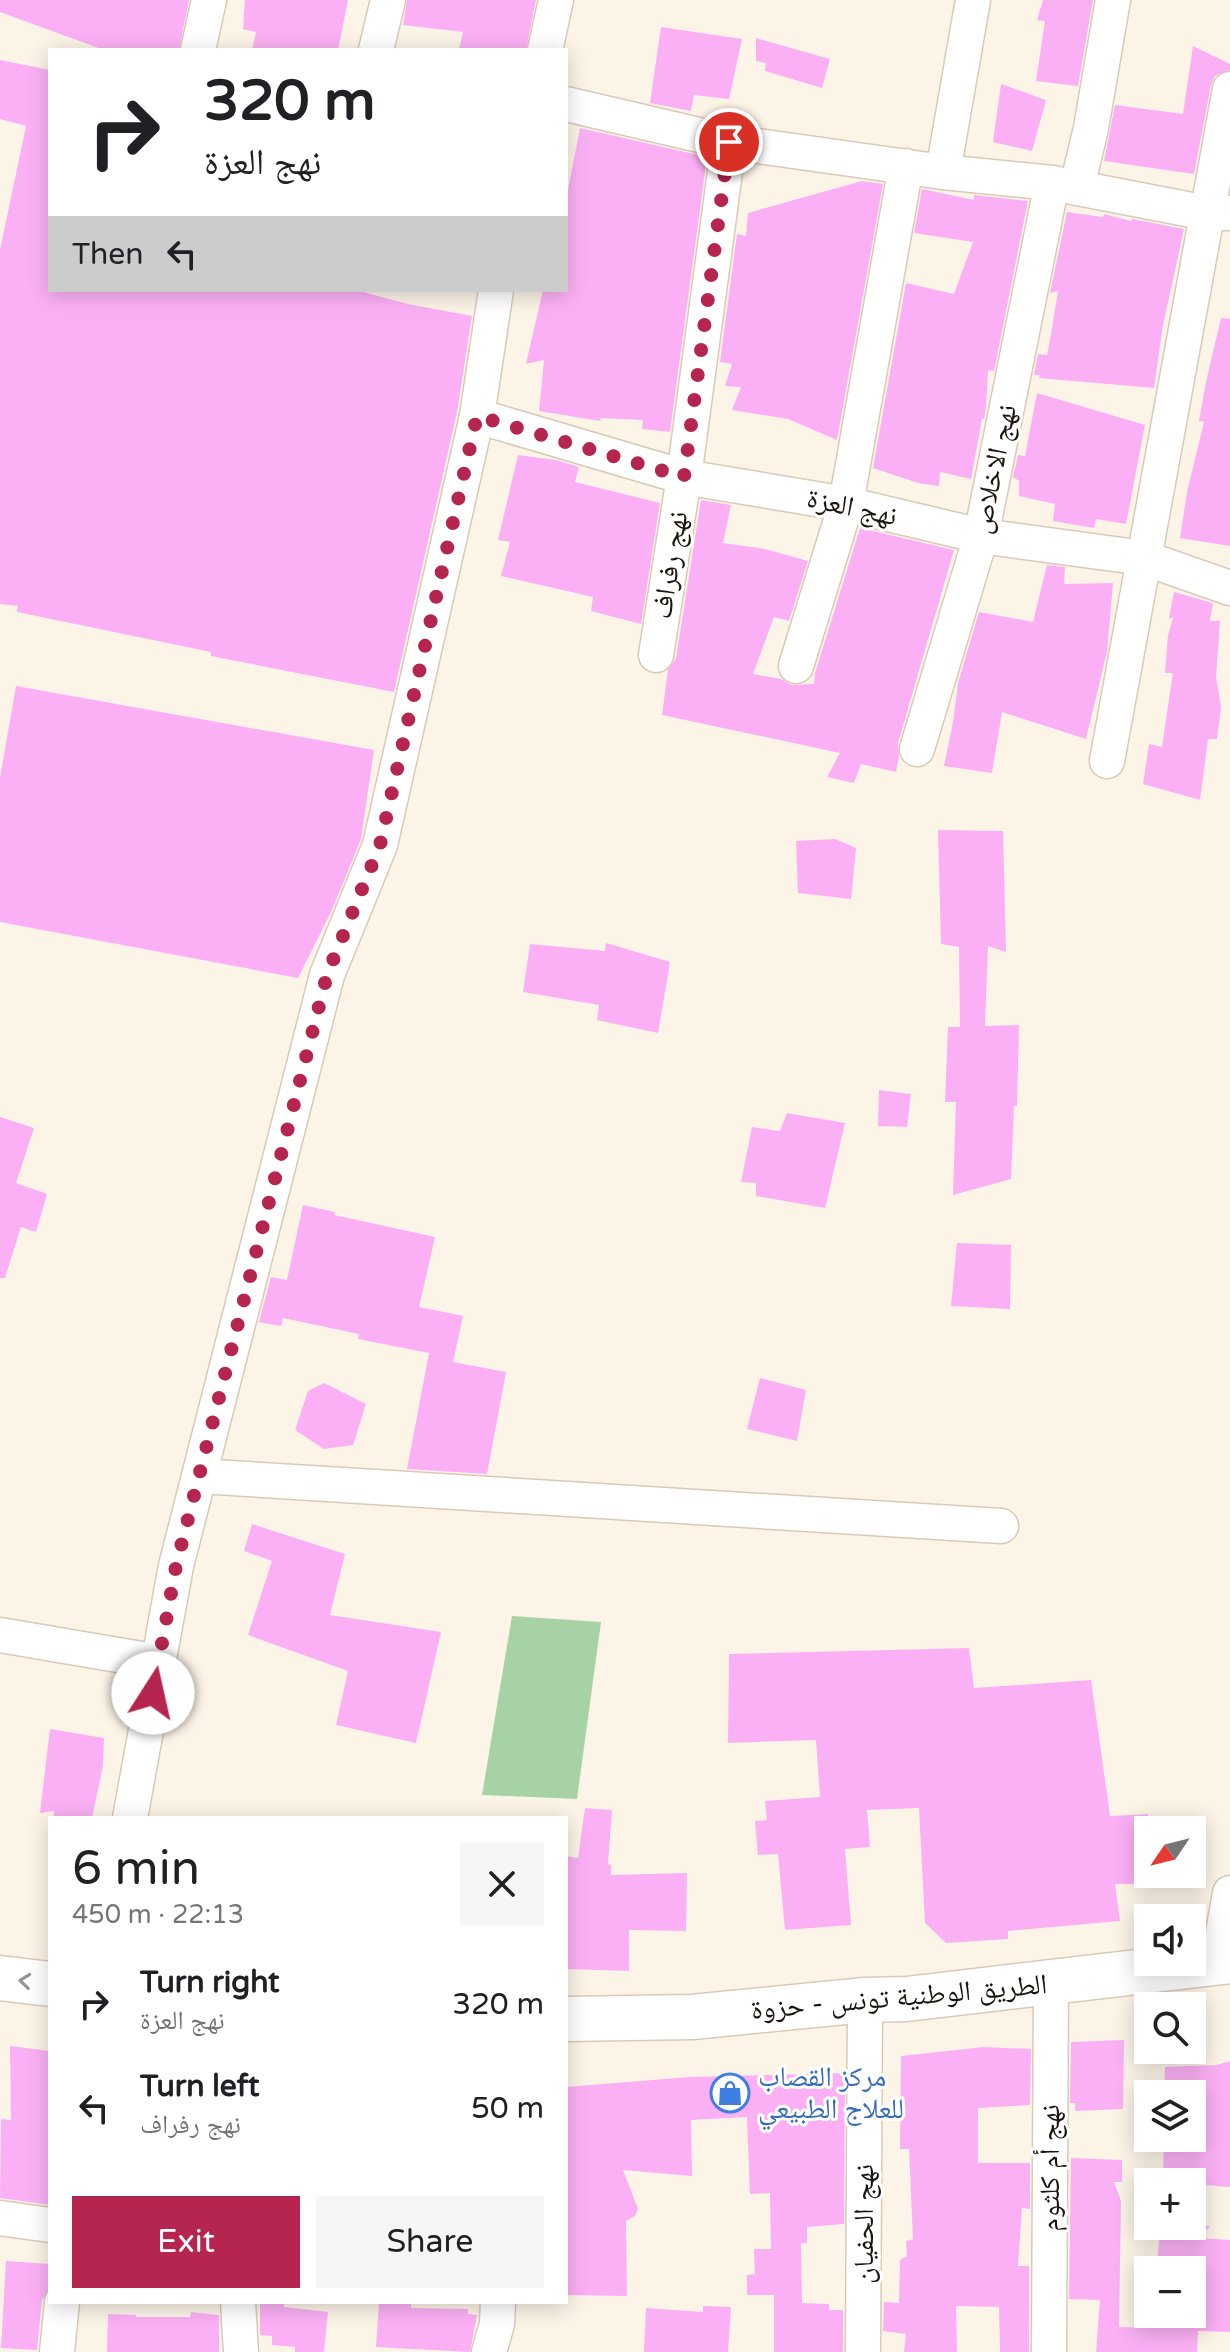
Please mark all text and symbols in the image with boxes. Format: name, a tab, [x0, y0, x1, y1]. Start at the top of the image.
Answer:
text: 320 m	[204, 68, 375, 135]
icon: right	[72, 80, 176, 184]
pin	[695, 108, 763, 176]
icon: arrive	[707, 120, 751, 164]
text: نهج العزة	[204, 141, 321, 184]
icon: left	[160, 232, 204, 276]
text: Then	[72, 236, 144, 273]
street label: نهج الاخلاص	[964, 401, 1024, 537]
street label: نهج العزة	[804, 481, 900, 533]
street label: نهج رفراف	[645, 509, 695, 621]
position arrow	[111, 1651, 195, 1735]
north arrow	[1134, 1816, 1206, 1888]
map controls	[1134, 1816, 1206, 2328]
text: 6 min	[72, 1840, 200, 1898]
button: close	[460, 1842, 544, 1926]
text: 450 m · 22:13	[72, 1899, 244, 1930]
button: sound	[1134, 1904, 1206, 1976]
text: Turn right	[140, 1964, 280, 2001]
street label: الطريق الوطنية تونس - حزوة	[749, 1967, 1049, 2027]
one-way arrow	[18, 1972, 31, 1989]
icon: right	[72, 1982, 116, 2026]
text: 320 m	[452, 1986, 544, 2023]
button: search	[1134, 1992, 1206, 2064]
text: نهج العزة	[140, 2005, 225, 2036]
place label: مركز القصاب للعلاج الطبيعي	[758, 2060, 904, 2131]
text: Turn left	[140, 2068, 259, 2105]
shop icon: مركز القصاب للعلاج الطبيعي	[709, 2072, 751, 2114]
button: layers	[1134, 2080, 1206, 2152]
icon: left	[72, 2086, 116, 2130]
text: 50 m	[471, 2090, 544, 2127]
street label: نهج أم كلثوم	[1032, 2104, 1068, 2232]
text: نهج رفراف	[140, 2109, 241, 2140]
street label: نهج الحفيان	[847, 2164, 881, 2284]
button: +	[1134, 2168, 1206, 2240]
button: Exit	[72, 2196, 300, 2288]
button: Share	[316, 2196, 544, 2288]
button: −	[1134, 2256, 1206, 2328]

